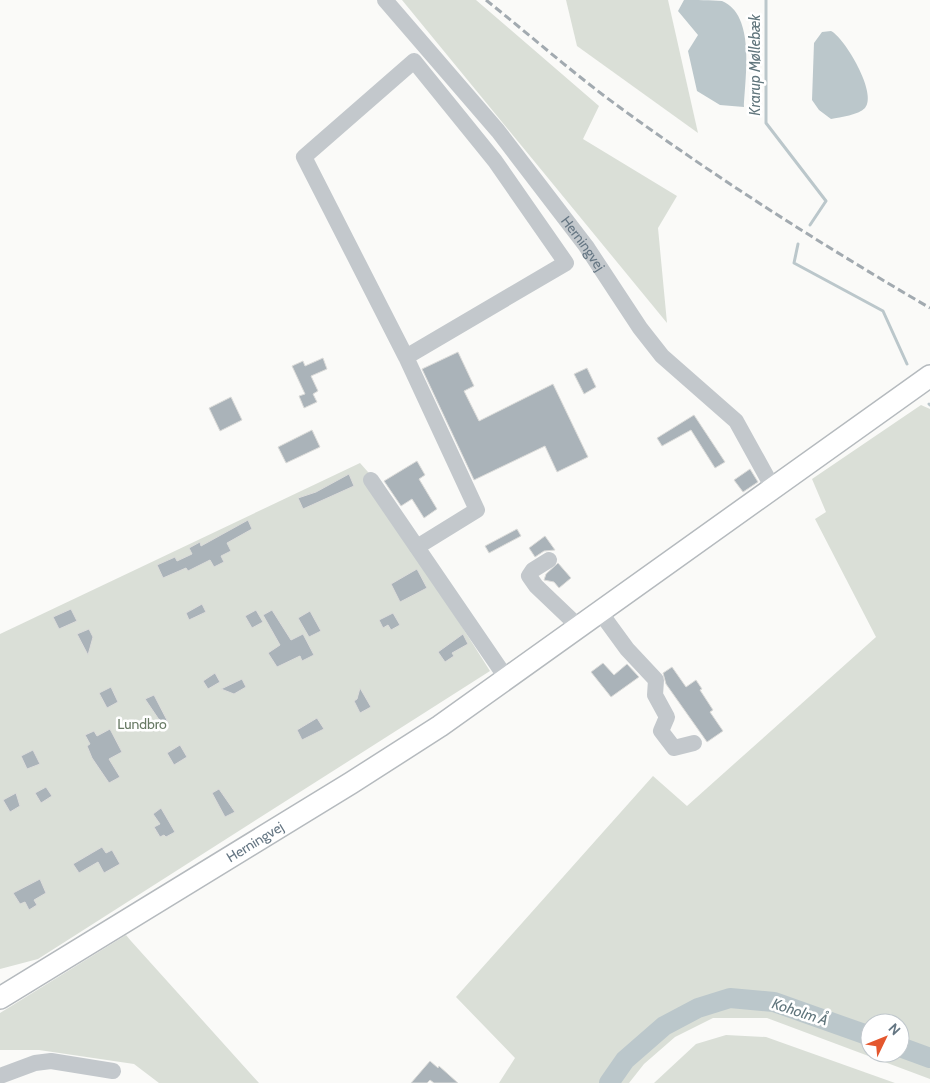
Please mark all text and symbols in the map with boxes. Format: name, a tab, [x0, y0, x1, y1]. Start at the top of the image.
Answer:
water label: Krarup Møllebæk	[746, 14, 764, 116]
street label: Herningvej	[557, 212, 609, 274]
park label: Lundbro	[117, 715, 167, 733]
street label: Herningvej	[223, 817, 287, 866]
water label: Koholm Å	[770, 993, 831, 1029]
north arrow	[860, 1013, 910, 1063]
text: N	[885, 1019, 904, 1039]

